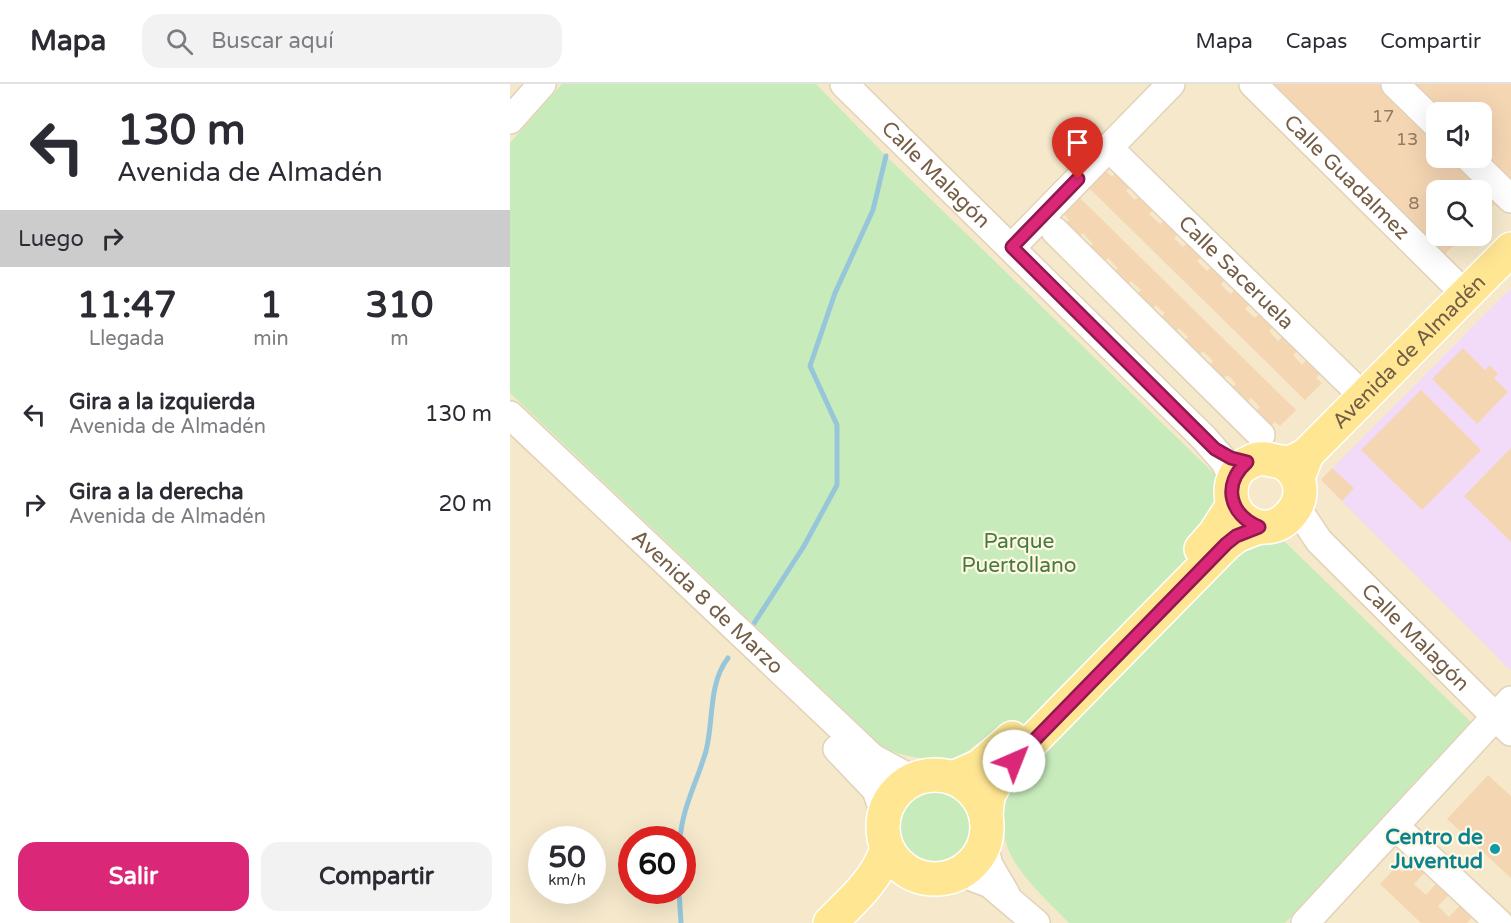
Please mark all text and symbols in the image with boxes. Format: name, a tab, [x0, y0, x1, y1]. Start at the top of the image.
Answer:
search box	[142, 14, 562, 68]
text: Mapa	[30, 24, 106, 58]
icon: search	[163, 25, 196, 58]
text: Buscar aquí	[211, 28, 334, 54]
text: Mapa	[1196, 29, 1253, 54]
text: Capas	[1286, 29, 1347, 54]
text: Compartir	[1380, 29, 1481, 54]
map controls	[1426, 102, 1492, 246]
button: sound	[1426, 102, 1492, 168]
text: 130 m	[117, 105, 246, 156]
house number: 17	[1372, 105, 1394, 127]
icon: left	[18, 108, 96, 186]
street label: Calle Guadalmez	[1278, 110, 1414, 245]
street label: Calle Malagón	[876, 116, 995, 234]
pin	[1052, 117, 1103, 179]
icon: arrive	[1061, 126, 1094, 159]
house number: 13	[1396, 128, 1418, 150]
text: Avenida de Almadén	[117, 156, 383, 189]
button: search	[1426, 180, 1492, 246]
house number: 8	[1408, 192, 1420, 214]
street label: Calle Saceruela	[1173, 211, 1299, 335]
icon: right	[96, 222, 129, 255]
text: Luego	[18, 226, 84, 252]
street label: Avenida de Almadén	[1327, 270, 1491, 434]
text: 11:47	[77, 284, 177, 327]
text: 1	[260, 284, 282, 327]
text: 310	[365, 284, 433, 327]
text: Llegada	[89, 327, 164, 351]
text: min	[253, 327, 289, 351]
text: m	[390, 327, 409, 351]
text: Gira a la izquierda	[69, 389, 255, 415]
icon: left	[18, 398, 51, 431]
text: 130 m	[425, 401, 492, 427]
text: Avenida de Almadén	[69, 415, 266, 439]
text: Gira a la derecha	[69, 479, 244, 505]
icon: right	[18, 488, 51, 521]
text: 20 m	[438, 491, 492, 517]
text: Avenida de Almadén	[69, 505, 266, 529]
street label: Avenida 8 de Marzo	[626, 525, 788, 680]
park label: Parque Puertollano	[961, 529, 1077, 578]
street label: Calle Malagón	[1356, 578, 1475, 697]
position arrow	[982, 729, 1046, 793]
place label: Centro de Juventud	[1385, 825, 1483, 874]
speed limit sign: 60	[618, 826, 696, 904]
text: 50	[548, 839, 586, 876]
button: Salir	[18, 842, 249, 911]
button: Compartir	[261, 842, 492, 911]
marker: Centro de Juventud	[1488, 842, 1502, 856]
text: km/h	[548, 871, 586, 889]

